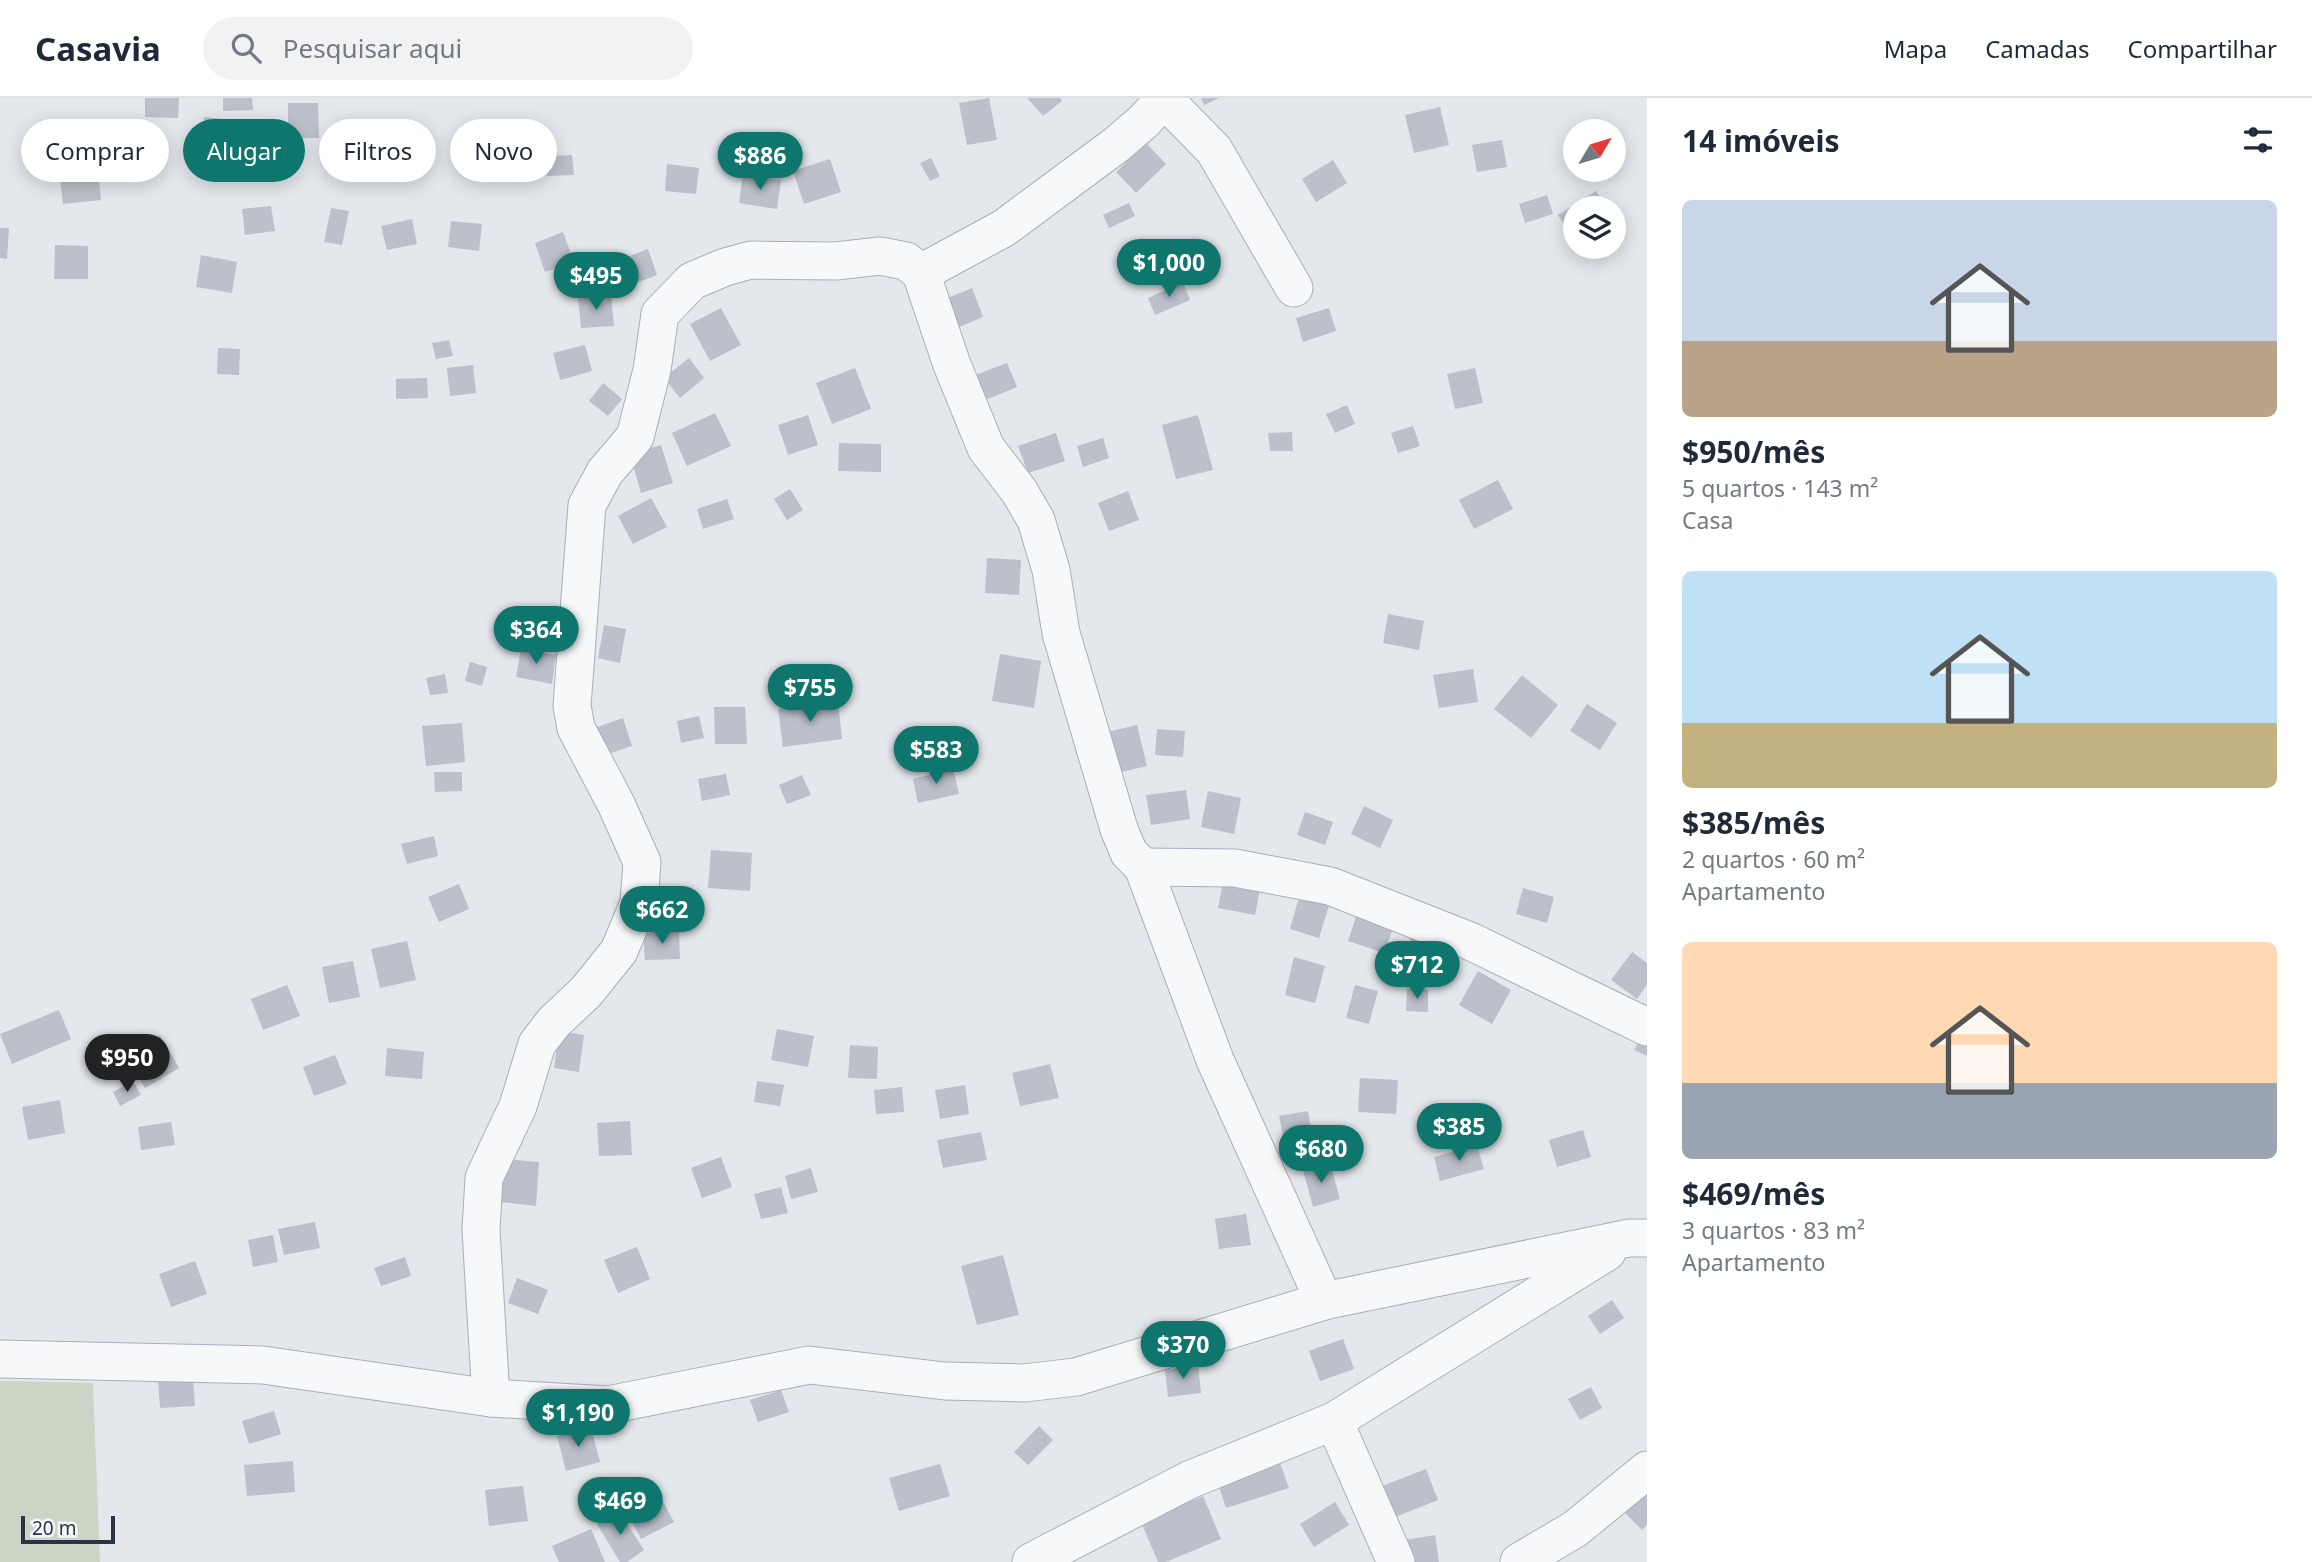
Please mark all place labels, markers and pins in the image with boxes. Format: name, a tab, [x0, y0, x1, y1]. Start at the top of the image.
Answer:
pin: $886	[719, 132, 801, 192]
pin: $1,000	[1112, 240, 1226, 299]
pin: $495	[555, 252, 637, 312]
pin: $364	[495, 606, 577, 666]
pin: $755	[769, 664, 851, 724]
pin: $583	[895, 726, 977, 786]
pin: $662	[621, 886, 703, 946]
pin: $712	[1376, 942, 1458, 1001]
pin: $950	[86, 1034, 168, 1094]
pin: $385	[1418, 1104, 1500, 1163]
pin: $680	[1280, 1126, 1362, 1185]
pin: $370	[1142, 1322, 1224, 1381]
pin: $1,190	[521, 1390, 635, 1449]
pin: $469	[579, 1478, 661, 1537]

